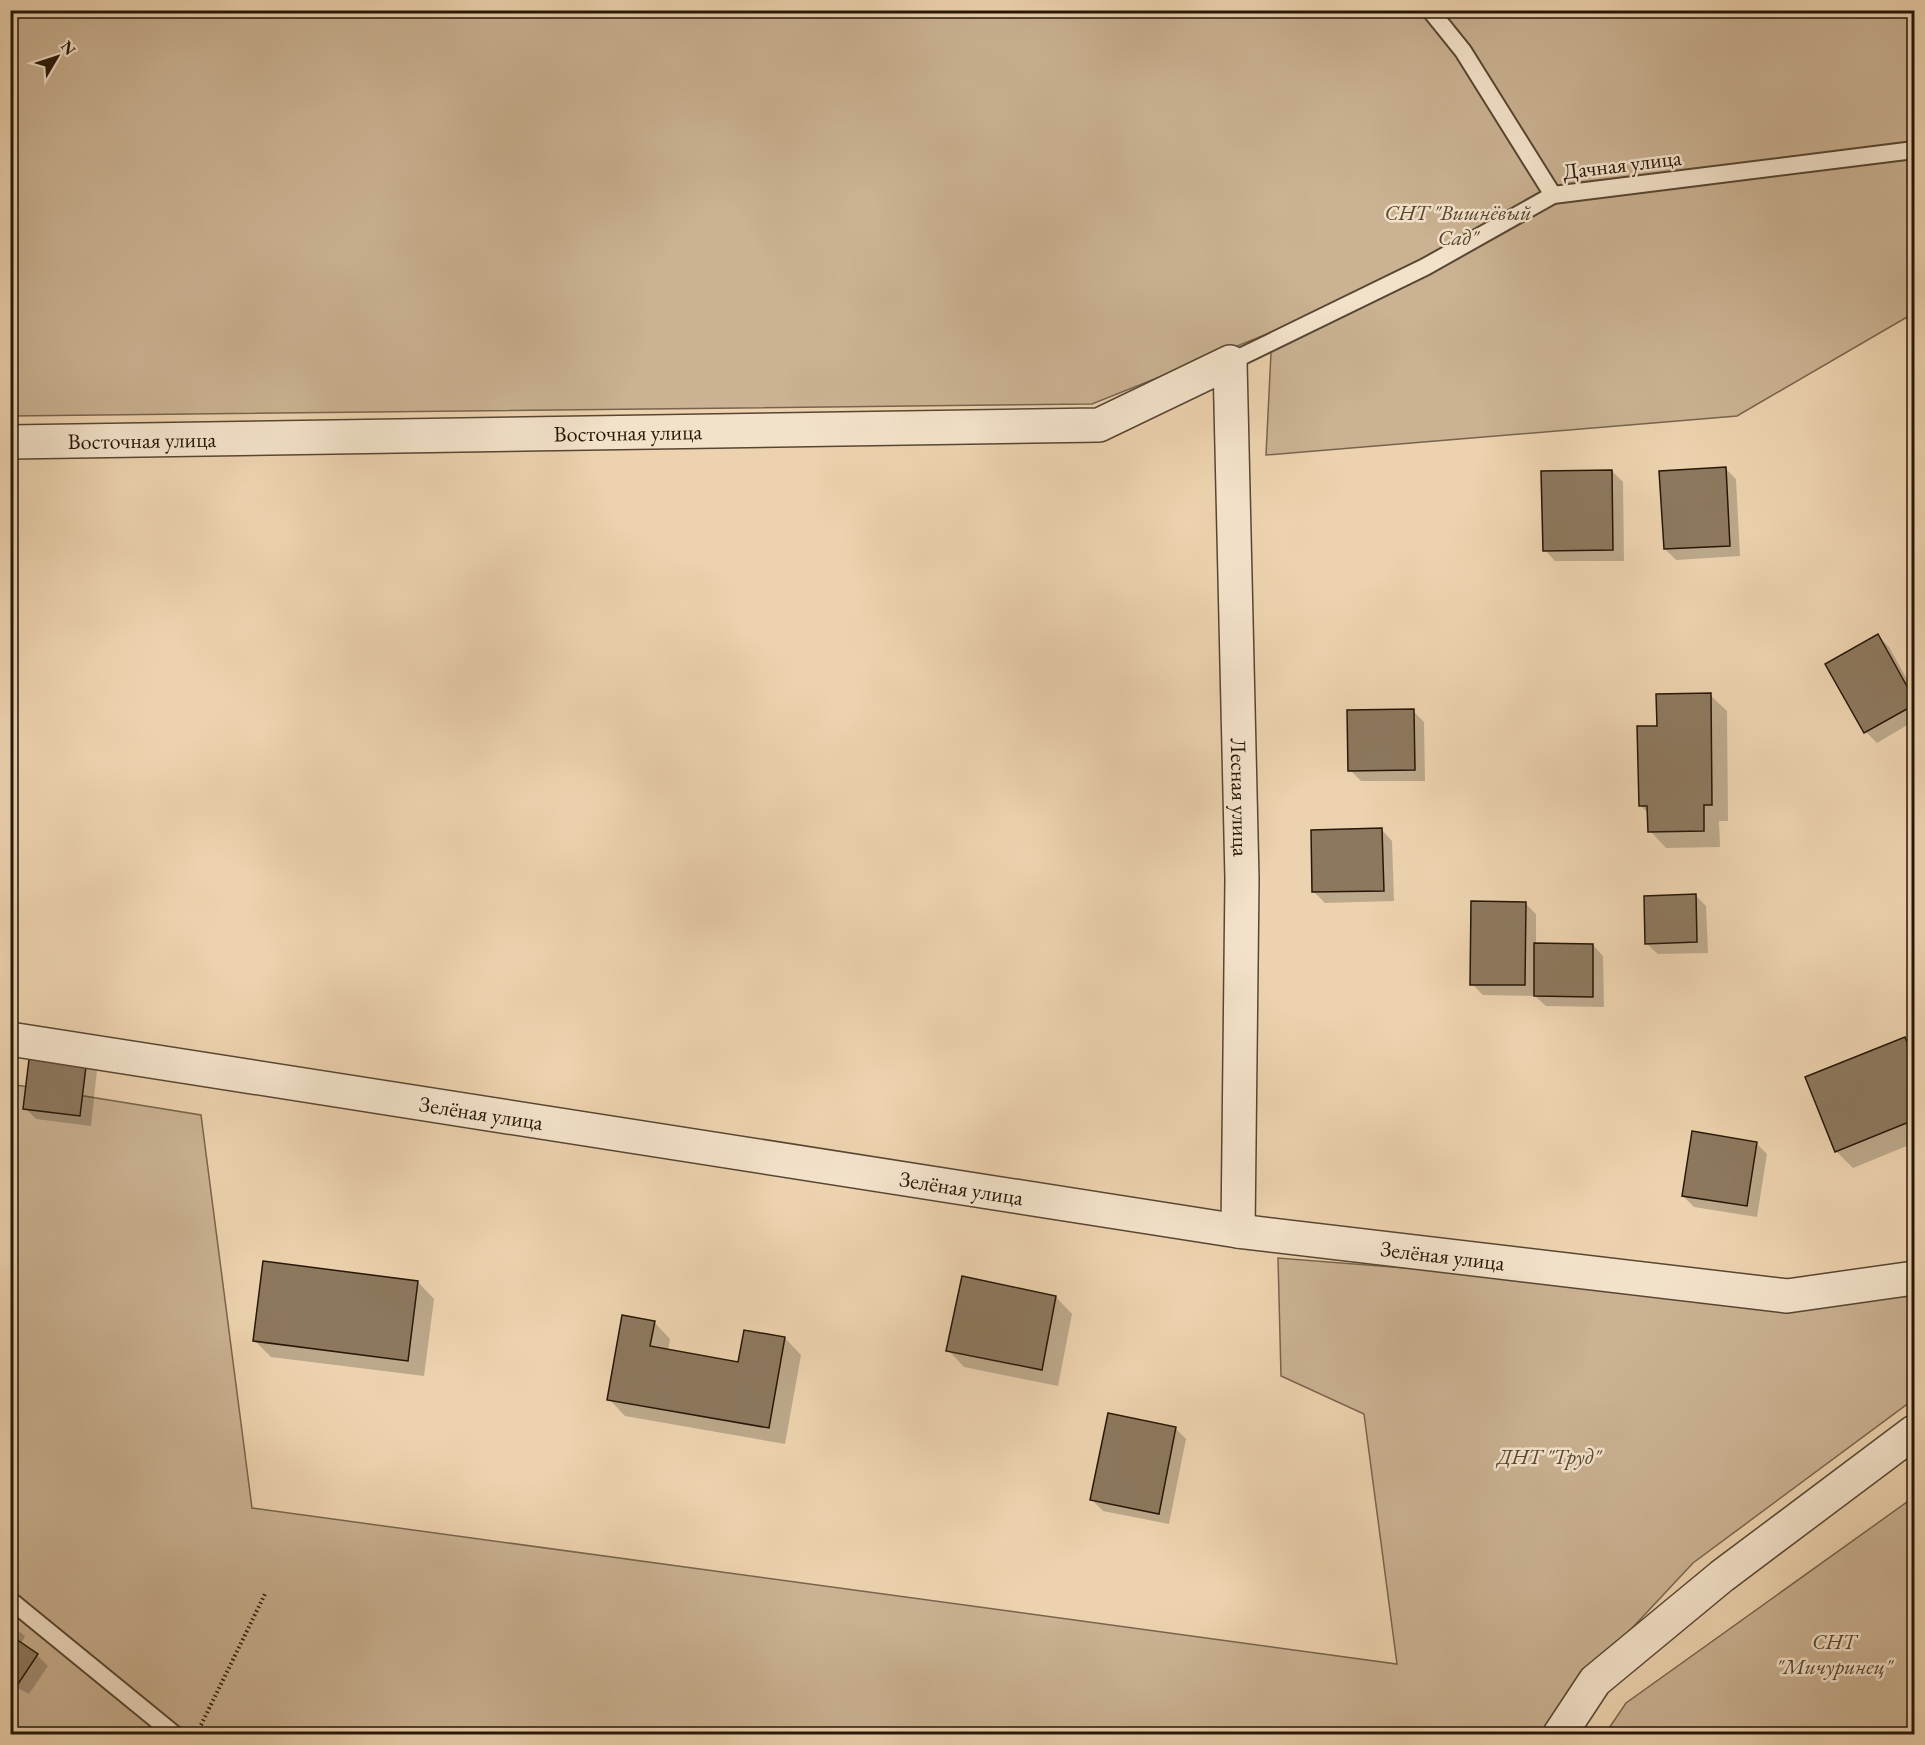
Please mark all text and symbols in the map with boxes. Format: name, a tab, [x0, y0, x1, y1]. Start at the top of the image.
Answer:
north arrow	[27, 27, 87, 87]
text: N	[56, 36, 81, 60]
street label: Дачная улица	[1561, 143, 1683, 186]
park label: СНТ "Вишнёвый Сад"	[1385, 198, 1531, 252]
street label: Восточная улица	[553, 417, 703, 449]
street label: Восточная улица	[68, 425, 217, 456]
street label: Лесная улица	[1224, 738, 1255, 857]
street label: Зелёная улица	[417, 1089, 545, 1137]
street label: Зелёная улица	[897, 1164, 1026, 1212]
street label: Зелёная улица	[1379, 1234, 1507, 1277]
park label: ДНТ "Труд"	[1495, 1442, 1604, 1471]
park label: СНТ "Мичуринец"	[1776, 1627, 1895, 1681]

